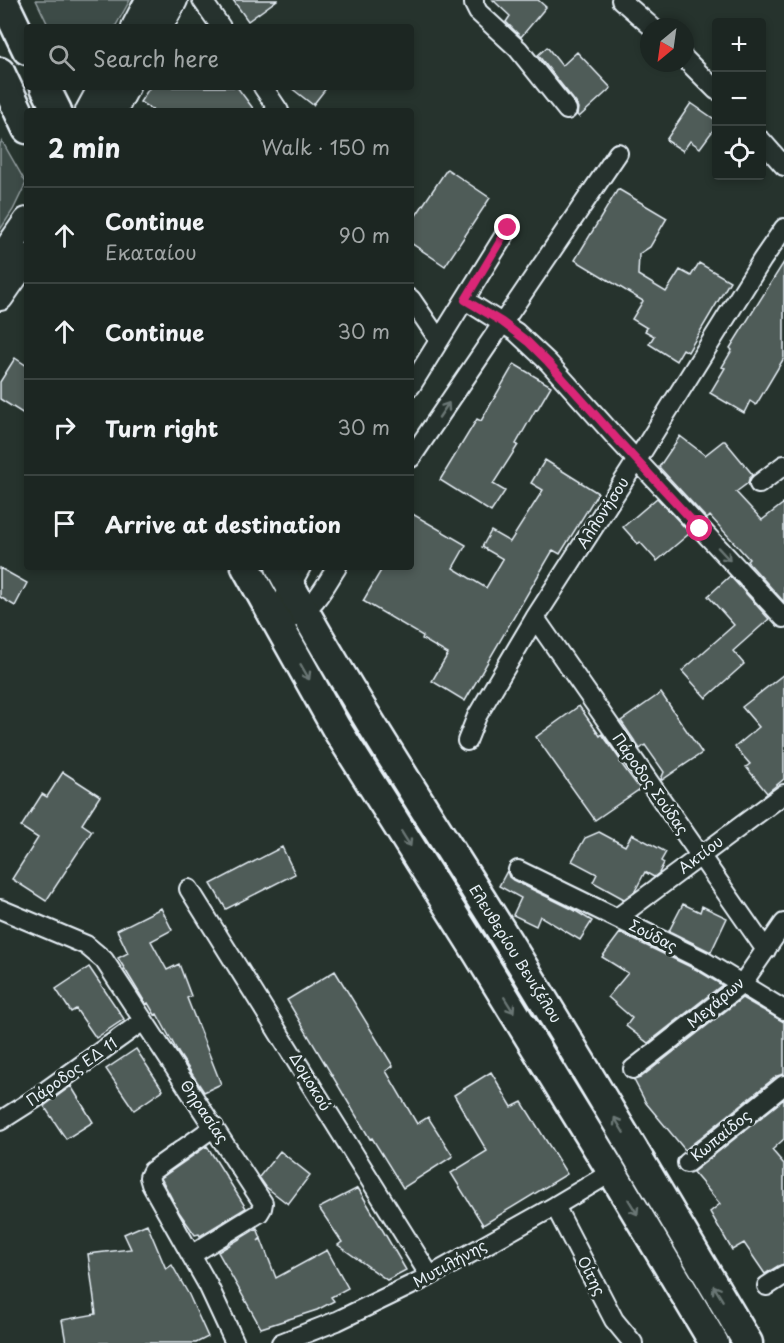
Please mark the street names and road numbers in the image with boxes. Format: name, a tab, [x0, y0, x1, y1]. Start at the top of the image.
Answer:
street label: Αλλονήσου	[570, 472, 634, 553]
street label: Πάροδος Σούδας	[608, 728, 695, 839]
street label: Ακτίου	[673, 829, 727, 878]
street label: Ελευθερίου Βενιζέλου	[464, 879, 568, 1027]
street label: Σούδας	[625, 913, 682, 957]
street label: Μεγάρων	[681, 971, 749, 1033]
street label: Πάροδος ΕΔ 11	[21, 1031, 121, 1111]
street label: Δομοκού	[285, 1048, 338, 1115]
street label: Θηρασίας	[175, 1075, 235, 1148]
street label: Κωπαίδος	[685, 1103, 755, 1166]
street label: Μυτιλήνης	[408, 1233, 490, 1292]
street label: Οίτης	[573, 1251, 612, 1299]

